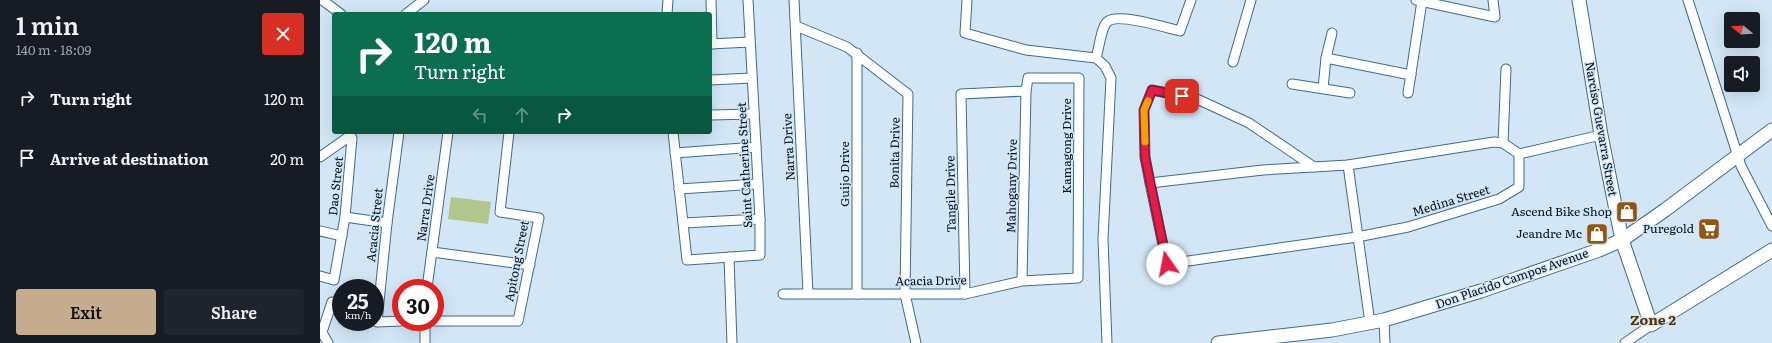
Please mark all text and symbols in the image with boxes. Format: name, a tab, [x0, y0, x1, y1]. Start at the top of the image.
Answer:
text: 1 min	[16, 7, 79, 42]
north arrow	[1724, 12, 1760, 48]
map controls	[1724, 12, 1760, 92]
button: close	[262, 13, 304, 55]
text: 120 m	[414, 20, 491, 62]
icon: right	[348, 28, 400, 80]
text: 140 m · 18:09	[16, 40, 91, 59]
button: sound	[1724, 56, 1760, 92]
text: Turn right	[414, 58, 505, 85]
street label: Narciso Guevarra Street	[1581, 60, 1623, 198]
pin	[1165, 79, 1199, 113]
icon: arrive	[1171, 85, 1193, 107]
icon: right	[16, 87, 38, 109]
text: Turn right	[50, 87, 132, 110]
text: 120 m	[264, 87, 304, 110]
street label: Kamagong Drive	[1057, 98, 1075, 194]
street label: Saint Catherine Street	[732, 101, 756, 228]
icon: left	[469, 104, 491, 126]
icon: ahead	[511, 104, 533, 126]
icon: right	[553, 104, 575, 126]
street label: Narra Drive	[777, 113, 799, 181]
street label: Bonita Drive	[884, 117, 904, 189]
street label: Mahogany Drive	[1001, 139, 1021, 233]
street label: Guijo Drive	[835, 141, 853, 207]
icon: arrive	[16, 147, 38, 169]
text: Arrive at destination	[50, 147, 209, 170]
text: 20 m	[270, 147, 304, 170]
street label: Dao Street	[323, 155, 347, 216]
street label: Tangile Drive	[940, 155, 960, 233]
street label: Narra Drive	[411, 173, 439, 243]
street label: Medina Street	[1410, 180, 1492, 220]
street label: Acacia Street	[361, 187, 387, 263]
shop icon: Ascend Bike Shop	[1614, 199, 1640, 225]
place label: Ascend Bike Shop	[1511, 202, 1612, 220]
supermarket icon: Puregold	[1696, 216, 1722, 242]
street label: Apitong Street	[499, 218, 533, 303]
place label: Puregold	[1643, 219, 1695, 237]
shop icon: Jeandre Mc	[1584, 221, 1610, 247]
place label: Jeandre Mc	[1516, 224, 1582, 242]
position arrow	[1146, 243, 1188, 285]
street label: Don Placido Campos Avenue	[1433, 243, 1591, 313]
street label: Acacia Drive	[895, 270, 967, 290]
speed limit sign: 30	[392, 279, 444, 331]
text: 25	[347, 285, 369, 315]
button: Exit	[16, 289, 156, 335]
button: Share	[164, 289, 304, 335]
text: km/h	[345, 307, 371, 322]
district label: Zone 2	[1630, 309, 1677, 329]

